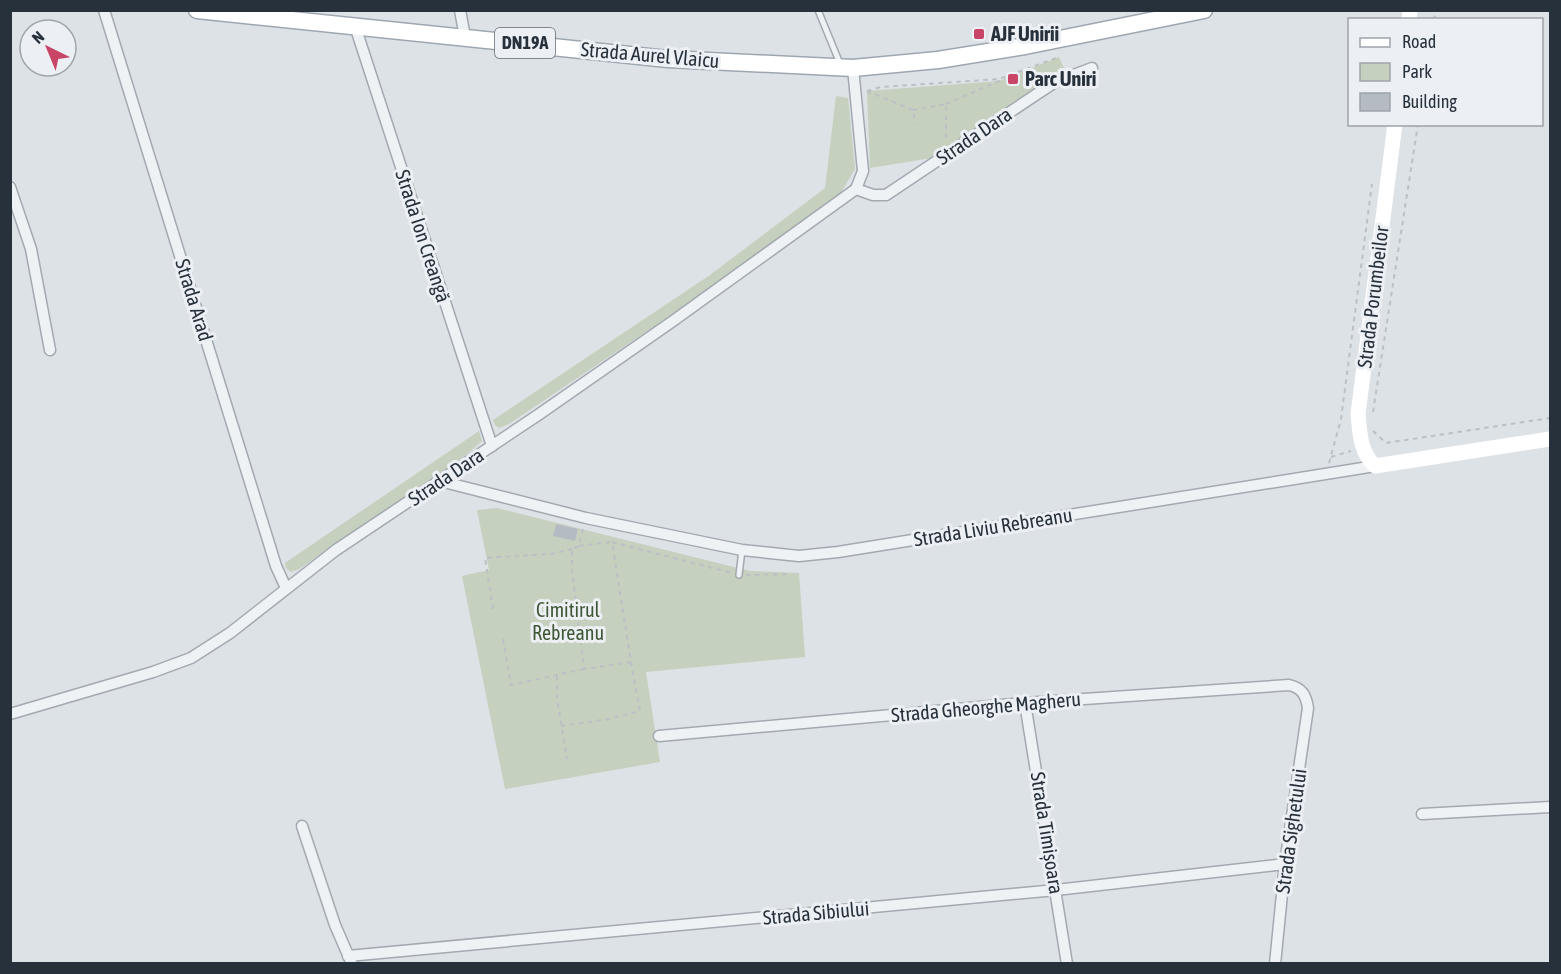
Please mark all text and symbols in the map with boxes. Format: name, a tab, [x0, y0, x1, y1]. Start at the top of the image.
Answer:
north arrow	[18, 18, 78, 78]
legend	[1348, 18, 1543, 126]
place label: AJF Unirii	[990, 22, 1059, 45]
text: N	[28, 27, 47, 47]
marker: AJF Unirii	[972, 27, 986, 41]
road number: DN19A	[495, 28, 555, 58]
text: Road	[1402, 31, 1436, 52]
street label: Strada Aurel Vlaicu	[580, 37, 720, 72]
text: Park	[1402, 61, 1432, 82]
place label: Parc Uniri	[1025, 67, 1096, 90]
marker: Parc Uniri	[1006, 72, 1020, 86]
text: Building	[1402, 91, 1457, 112]
street label: Strada Dara	[932, 102, 1016, 169]
street label: Strada Ion Creangă	[391, 167, 456, 305]
street label: Strada Porumbeilor	[1352, 223, 1393, 369]
street label: Strada Arad	[171, 256, 218, 344]
street label: Strada Dara	[404, 443, 488, 510]
street label: Strada Liviu Rebreanu	[912, 503, 1074, 550]
park label: Cimitirul Rebreanu	[532, 598, 604, 644]
street label: Strada Gheorghe Magheru	[890, 687, 1082, 726]
street label: Strada Sighetului	[1270, 767, 1311, 895]
street label: Strada Timișoara	[1027, 770, 1068, 895]
street label: Strada Sibiului	[762, 896, 870, 929]

